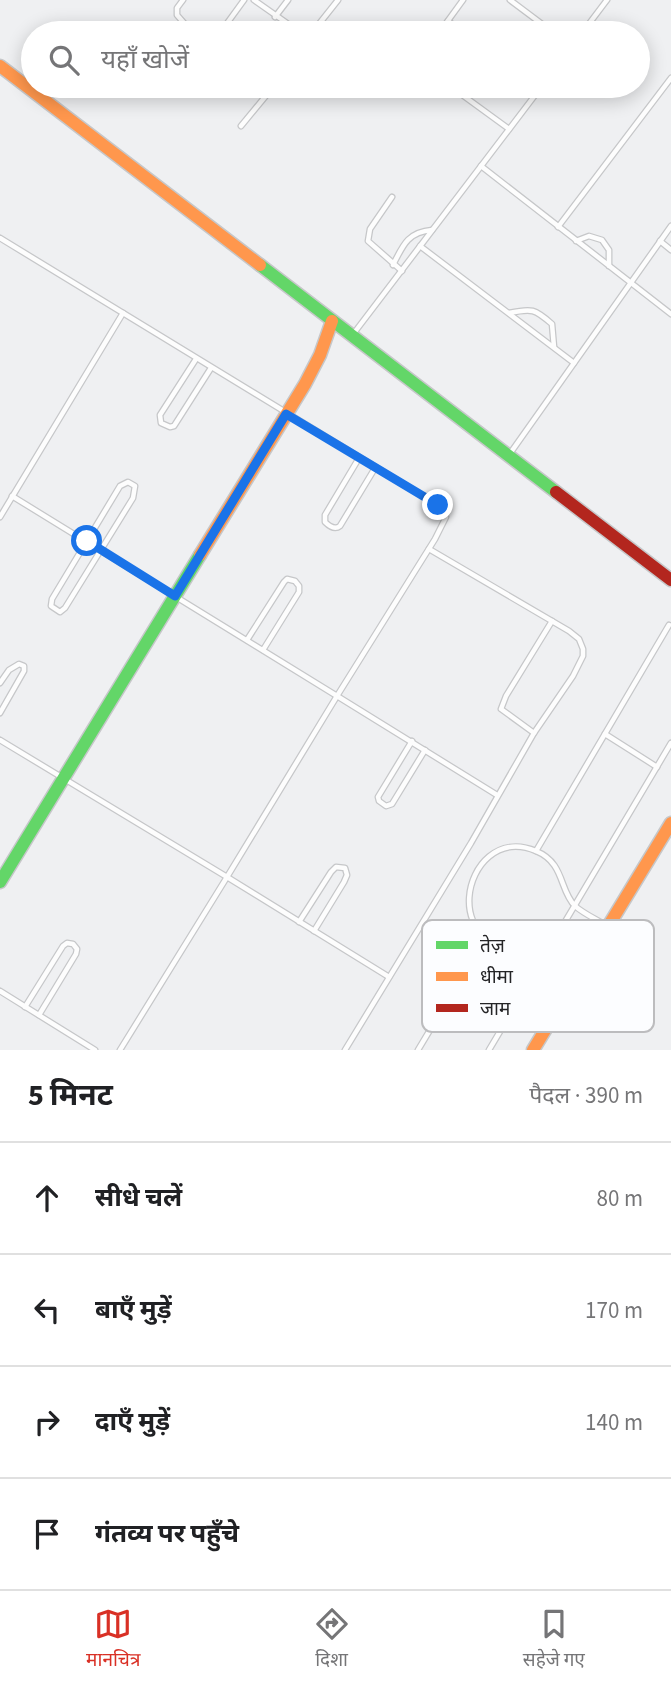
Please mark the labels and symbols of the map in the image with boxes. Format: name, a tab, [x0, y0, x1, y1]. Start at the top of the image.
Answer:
route end	[422, 489, 453, 520]
route start	[71, 525, 102, 556]
legend	[422, 920, 654, 1032]
text: तेज़	[480, 933, 506, 960]
text: धीमा	[480, 964, 514, 991]
text: जाम	[480, 996, 511, 1023]

